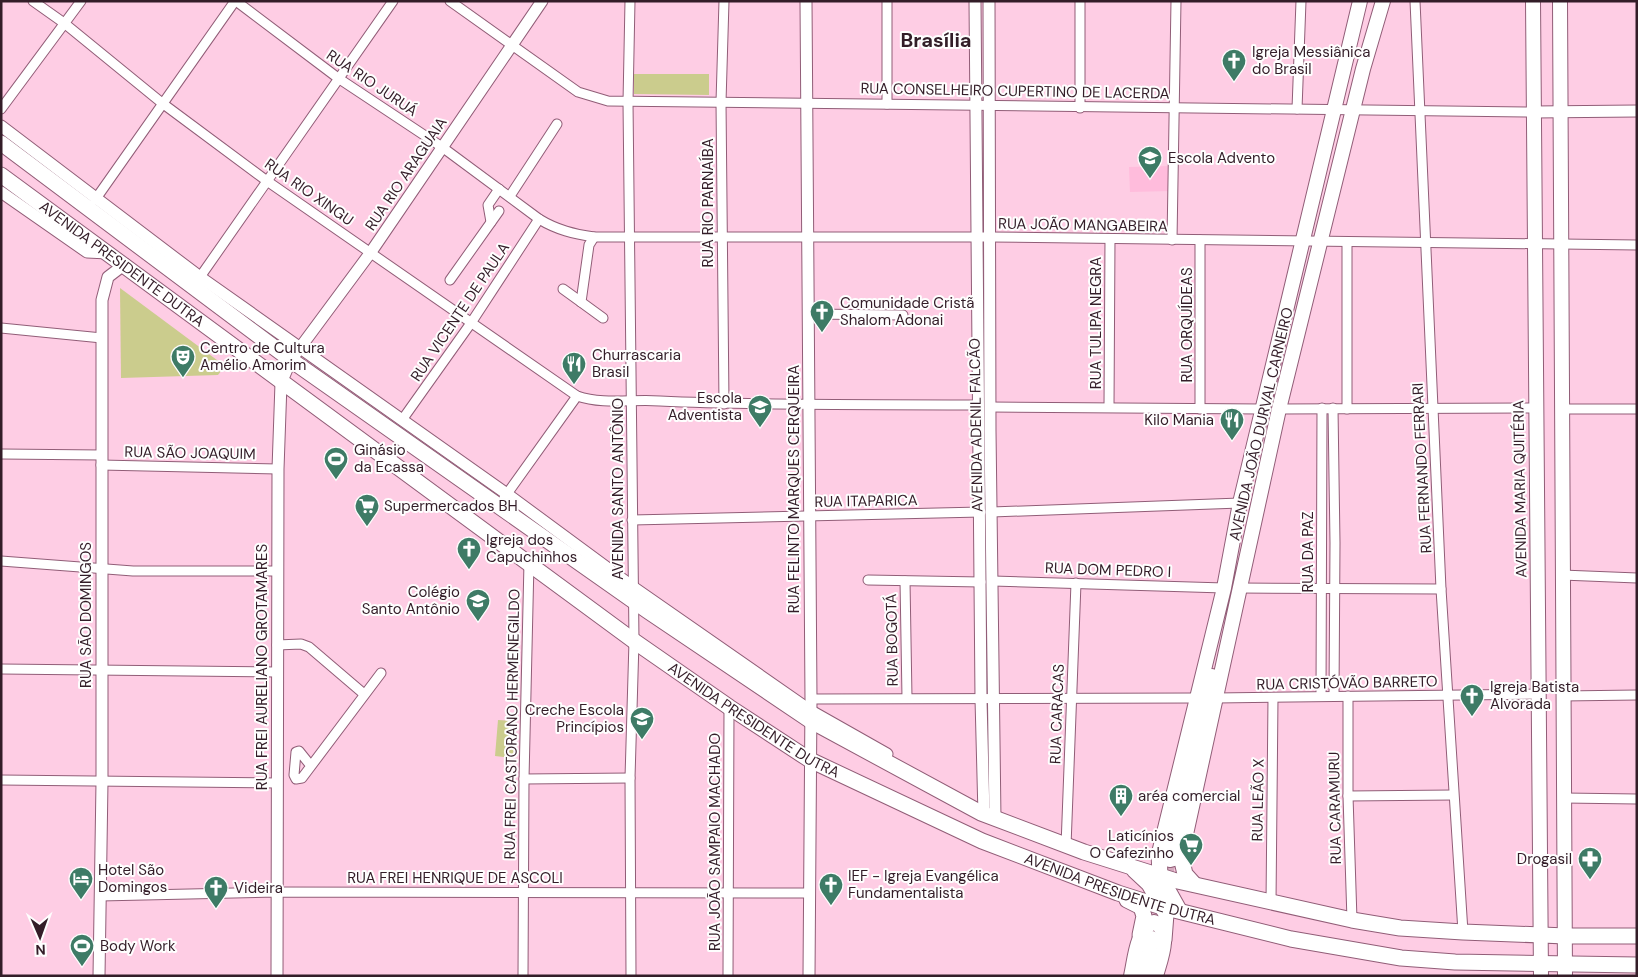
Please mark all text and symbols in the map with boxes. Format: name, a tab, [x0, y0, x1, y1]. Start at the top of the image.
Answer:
district label: Brasília	[900, 27, 972, 53]
place label: Igreja Messiânica do Brasil	[1252, 42, 1370, 79]
street label: RUA RIO JURUÁ	[323, 45, 421, 121]
church icon: Igreja Messiânica do Brasil	[1221, 48, 1247, 82]
street label: RUA CONSELHEIRO CUPERTINO DE LACERDA	[860, 78, 1170, 104]
street label: RUA RIO ARAGUAIA	[361, 113, 451, 235]
street label: RUA RIO PARNAÍBA	[698, 138, 718, 268]
school or university icon: Escola Advento	[1137, 145, 1163, 179]
place label: Escola Advento	[1168, 148, 1275, 168]
street label: RUA RIO XINGU	[261, 154, 357, 230]
street label: AVENIDA PRESIDENTE DUTRA	[35, 196, 208, 331]
street label: RUA JOÃO MANGABEIRA	[998, 214, 1168, 236]
street label: RUA VICENTE DE PAULA	[406, 239, 514, 385]
street label: RUA TULIPA NEGRA	[1086, 257, 1106, 389]
street label: RUA ORQUÍDEAS	[1177, 267, 1197, 383]
place label: Comunidade Cristã Shalom Adonai	[840, 293, 974, 330]
church icon: Comunidade Cristã Shalom Adonai	[809, 299, 835, 333]
street label: AVENIDA JOÃO DURVAL CARNEIRO	[1224, 305, 1298, 543]
place label: Centro de Cultura Amélio Amorim	[200, 338, 325, 375]
street label: AVENIDA ADENIL FALCÃO	[964, 338, 988, 512]
theatre icon: Centro de Cultura Amélio Amorim	[170, 344, 196, 378]
place label: Churrascaria Brasil	[592, 345, 681, 382]
restaurant icon: Churrascaria Brasil	[561, 351, 587, 385]
street label: RUA FELINTO MARQUES CERQUEIRA	[784, 365, 804, 613]
street label: RUA FERNANDO FERRARI	[1408, 382, 1436, 554]
place label: Escola Adventista	[668, 388, 742, 425]
school or university icon: Escola Adventista	[747, 394, 773, 428]
street label: AVENIDA SANTO ANTÔNIO	[608, 398, 628, 580]
street label: AVENIDA MARIA QUITÉRIA	[1508, 400, 1532, 578]
restaurant icon: Kilo Mania	[1219, 407, 1245, 441]
place label: Kilo Mania	[1144, 410, 1214, 430]
place label: Ginásio da Ecassa	[354, 440, 424, 477]
street label: RUA SÃO JOAQUIM	[124, 442, 256, 464]
sports icon: Ginásio da Ecassa	[323, 446, 349, 480]
street label: RUA ITAPARICA	[814, 490, 918, 512]
supermarket icon: Supermercados BH	[354, 493, 380, 527]
place label: Supermercados BH	[384, 496, 518, 516]
street label: RUA DA PAZ	[1298, 511, 1318, 593]
place label: Igreja dos Capuchinhos	[486, 530, 577, 567]
church icon: Igreja dos Capuchinhos	[456, 536, 482, 570]
street label: RUA SÃO DOMINGOS	[76, 542, 96, 688]
street label: RUA FREI AURELIANO GROTAMARES	[252, 544, 272, 790]
street label: RUA DOM PEDRO I	[1045, 558, 1171, 582]
place label: Colégio Santo Antônio	[362, 582, 460, 619]
school or university icon: Colégio Santo Antônio	[465, 588, 491, 622]
street label: RUA FREI CASTORANO HERMENEGILDO	[500, 589, 524, 859]
street label: RUA BOGOTÁ	[881, 594, 903, 686]
street label: AVENIDA PRESIDENTE DUTRA	[664, 658, 843, 783]
street label: RUA CARACAS	[1045, 663, 1069, 764]
street label: RUA CRISTÓVÃO BARRETO	[1256, 671, 1438, 695]
place label: Igreja Batista Alvorada	[1490, 677, 1579, 714]
church icon: Igreja Batista Alvorada	[1459, 683, 1485, 717]
place label: Creche Escola Princípios	[525, 700, 624, 737]
school or university icon: Creche Escola Princípios	[629, 706, 655, 740]
street label: RUA JOÃO SAMPAIO MACHADO	[705, 733, 725, 951]
street label: RUA CARAMURU	[1324, 751, 1346, 865]
street label: RUA LEÃO X	[1247, 759, 1269, 841]
building icon: aréa comercial	[1108, 783, 1134, 817]
place label: aréa comercial	[1138, 786, 1240, 806]
place label: Laticínios O Cafezinho	[1090, 826, 1174, 863]
supermarket icon: Laticínios O Cafezinho	[1178, 832, 1204, 866]
pharmacy icon: Drogasil	[1577, 846, 1603, 880]
street label: AVENIDA PRESIDENTE DUTRA	[1022, 848, 1218, 930]
place label: Drogasil	[1517, 849, 1572, 869]
place label: Hotel São Domingos	[98, 860, 167, 897]
hotel icon: Hotel São Domingos	[68, 866, 94, 900]
place label: IEF - Igreja Evangélica Fundamentalista	[848, 866, 999, 903]
street label: RUA FREI HENRIQUE DE ASCOLI	[347, 868, 563, 888]
church icon: IEF - Igreja Evangélica Fundamentalista	[818, 872, 844, 906]
church icon: Videira	[203, 875, 229, 909]
place label: Videira	[234, 878, 283, 898]
north arrow	[15, 912, 65, 962]
sports icon: Body Work	[69, 933, 95, 967]
place label: Body Work	[100, 936, 176, 956]
text: N	[35, 941, 46, 959]

